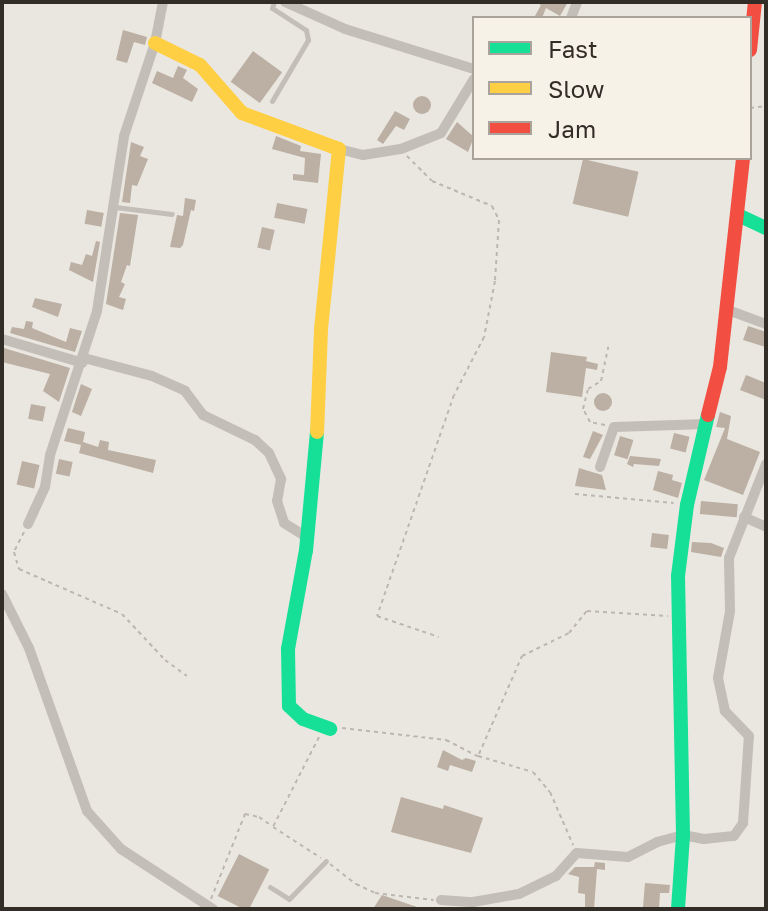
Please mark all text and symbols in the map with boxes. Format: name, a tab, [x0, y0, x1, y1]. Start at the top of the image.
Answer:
legend	[472, 16, 752, 160]
text: Fast	[548, 34, 598, 63]
text: Slow	[548, 74, 604, 103]
text: Jam	[548, 114, 596, 143]

